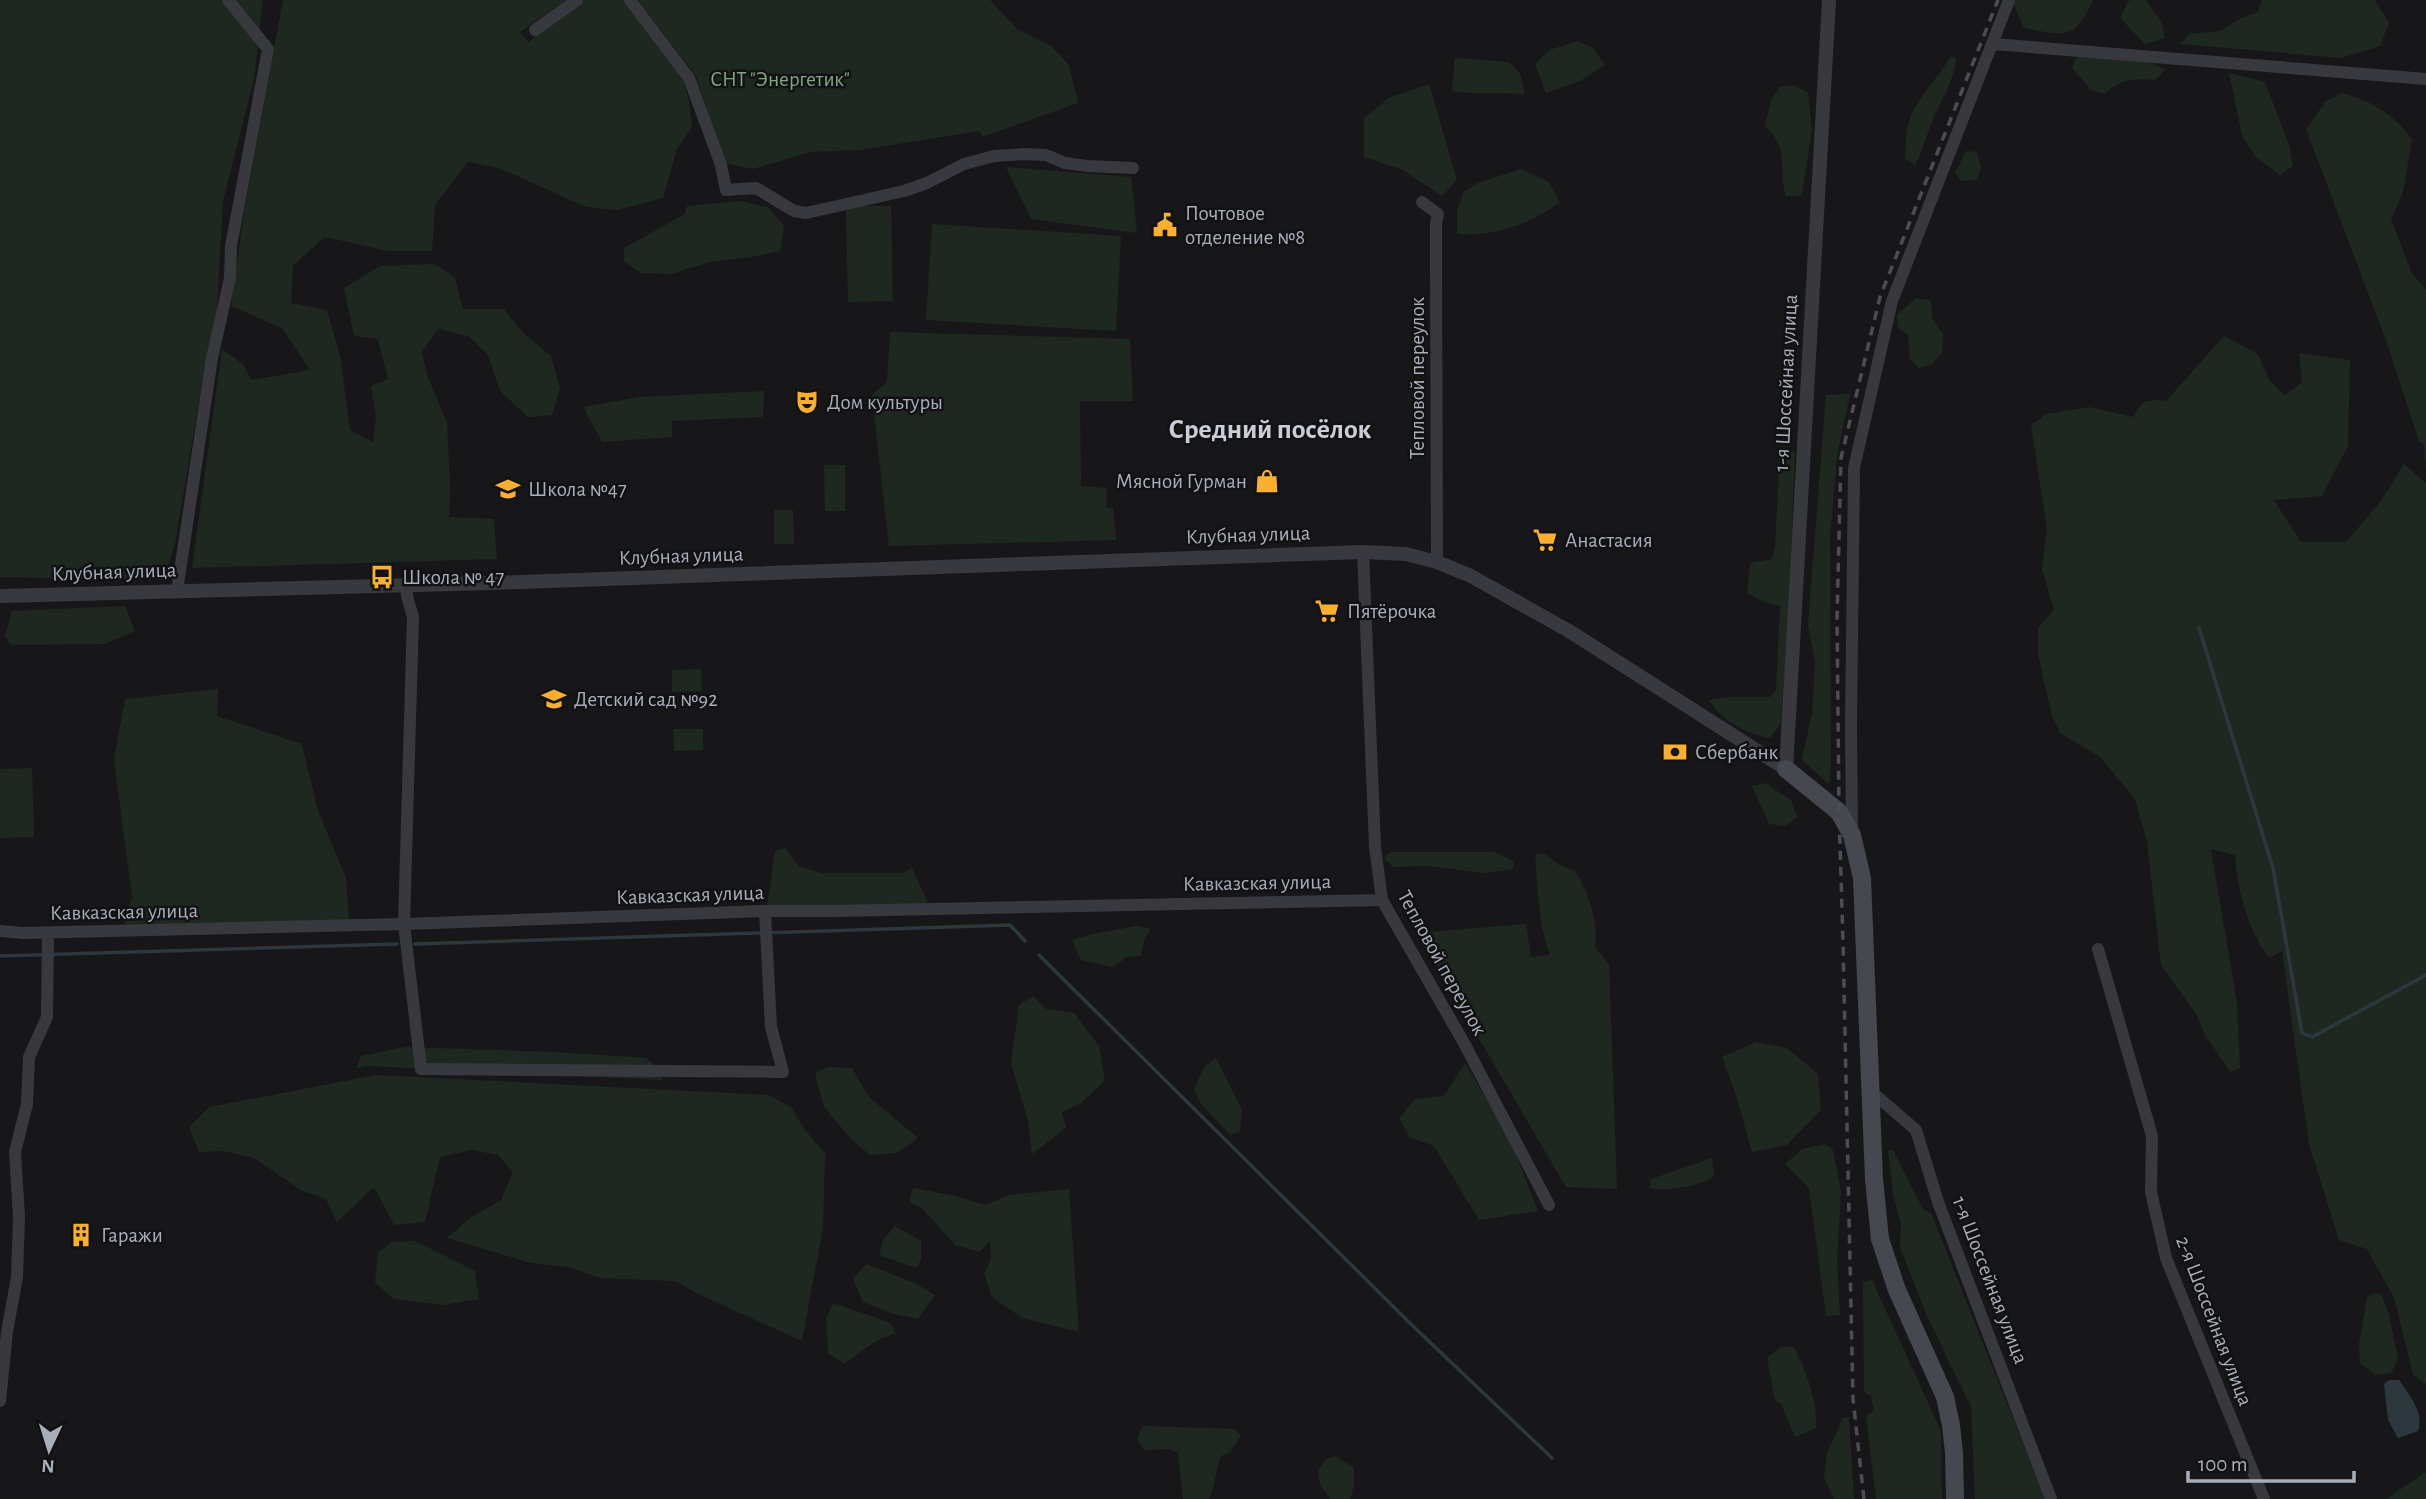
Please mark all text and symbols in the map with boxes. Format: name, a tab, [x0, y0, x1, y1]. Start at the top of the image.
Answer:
park label: СНТ "Энергетик"	[710, 69, 850, 90]
place label: Почтовое отделение №8	[1185, 203, 1305, 248]
public building icon: Почтовое отделение №8	[1151, 211, 1179, 239]
street label: 1-я Шоссейная улица	[1771, 293, 1801, 472]
street label: Тепловой переулок	[1407, 297, 1428, 459]
theatre icon: Дом культуры	[793, 388, 821, 416]
place label: Дом культуры	[827, 392, 943, 413]
district label: Средний посёлок	[1169, 416, 1371, 444]
shop icon: Мясной Гурман	[1253, 467, 1281, 495]
place label: Мясной Гурман	[1116, 471, 1247, 492]
school or university icon: Школа №47	[494, 475, 522, 503]
place label: Школа №47	[528, 479, 627, 500]
street label: Клубная улица	[1185, 522, 1311, 548]
supermarket icon: Анастасия	[1531, 526, 1559, 554]
place label: Анастасия	[1565, 530, 1653, 551]
street label: Клубная улица	[618, 543, 744, 569]
street label: Клубная улица	[51, 559, 177, 585]
bus stop icon: Школа № 47	[368, 563, 396, 591]
place label: Школа № 47	[402, 567, 504, 588]
supermarket icon: Пятёрочка	[1313, 597, 1341, 625]
place label: Пятёрочка	[1347, 601, 1437, 622]
school or university icon: Детский сад №92	[540, 685, 568, 713]
place label: Детский сад №92	[574, 689, 718, 710]
bank icon: Сбербанк	[1661, 738, 1689, 766]
place label: Сбербанк	[1695, 742, 1778, 763]
street label: Кавказская улица	[1183, 871, 1332, 895]
street label: Кавказская улица	[616, 882, 765, 908]
street label: Тепловой переулок	[1394, 887, 1491, 1039]
street label: Кавказская улица	[50, 900, 199, 924]
street label: 1-я Шоссейная улица	[1948, 1193, 2032, 1367]
building icon: Гаражи	[67, 1221, 95, 1249]
place label: Гаражи	[101, 1225, 163, 1246]
street label: 2-я Шоссейная улица	[2172, 1233, 2256, 1409]
north arrow	[14, 1415, 84, 1485]
scale bar	[2188, 1440, 2354, 1484]
text: 100 m	[2198, 1454, 2248, 1475]
text: N	[41, 1456, 55, 1475]

